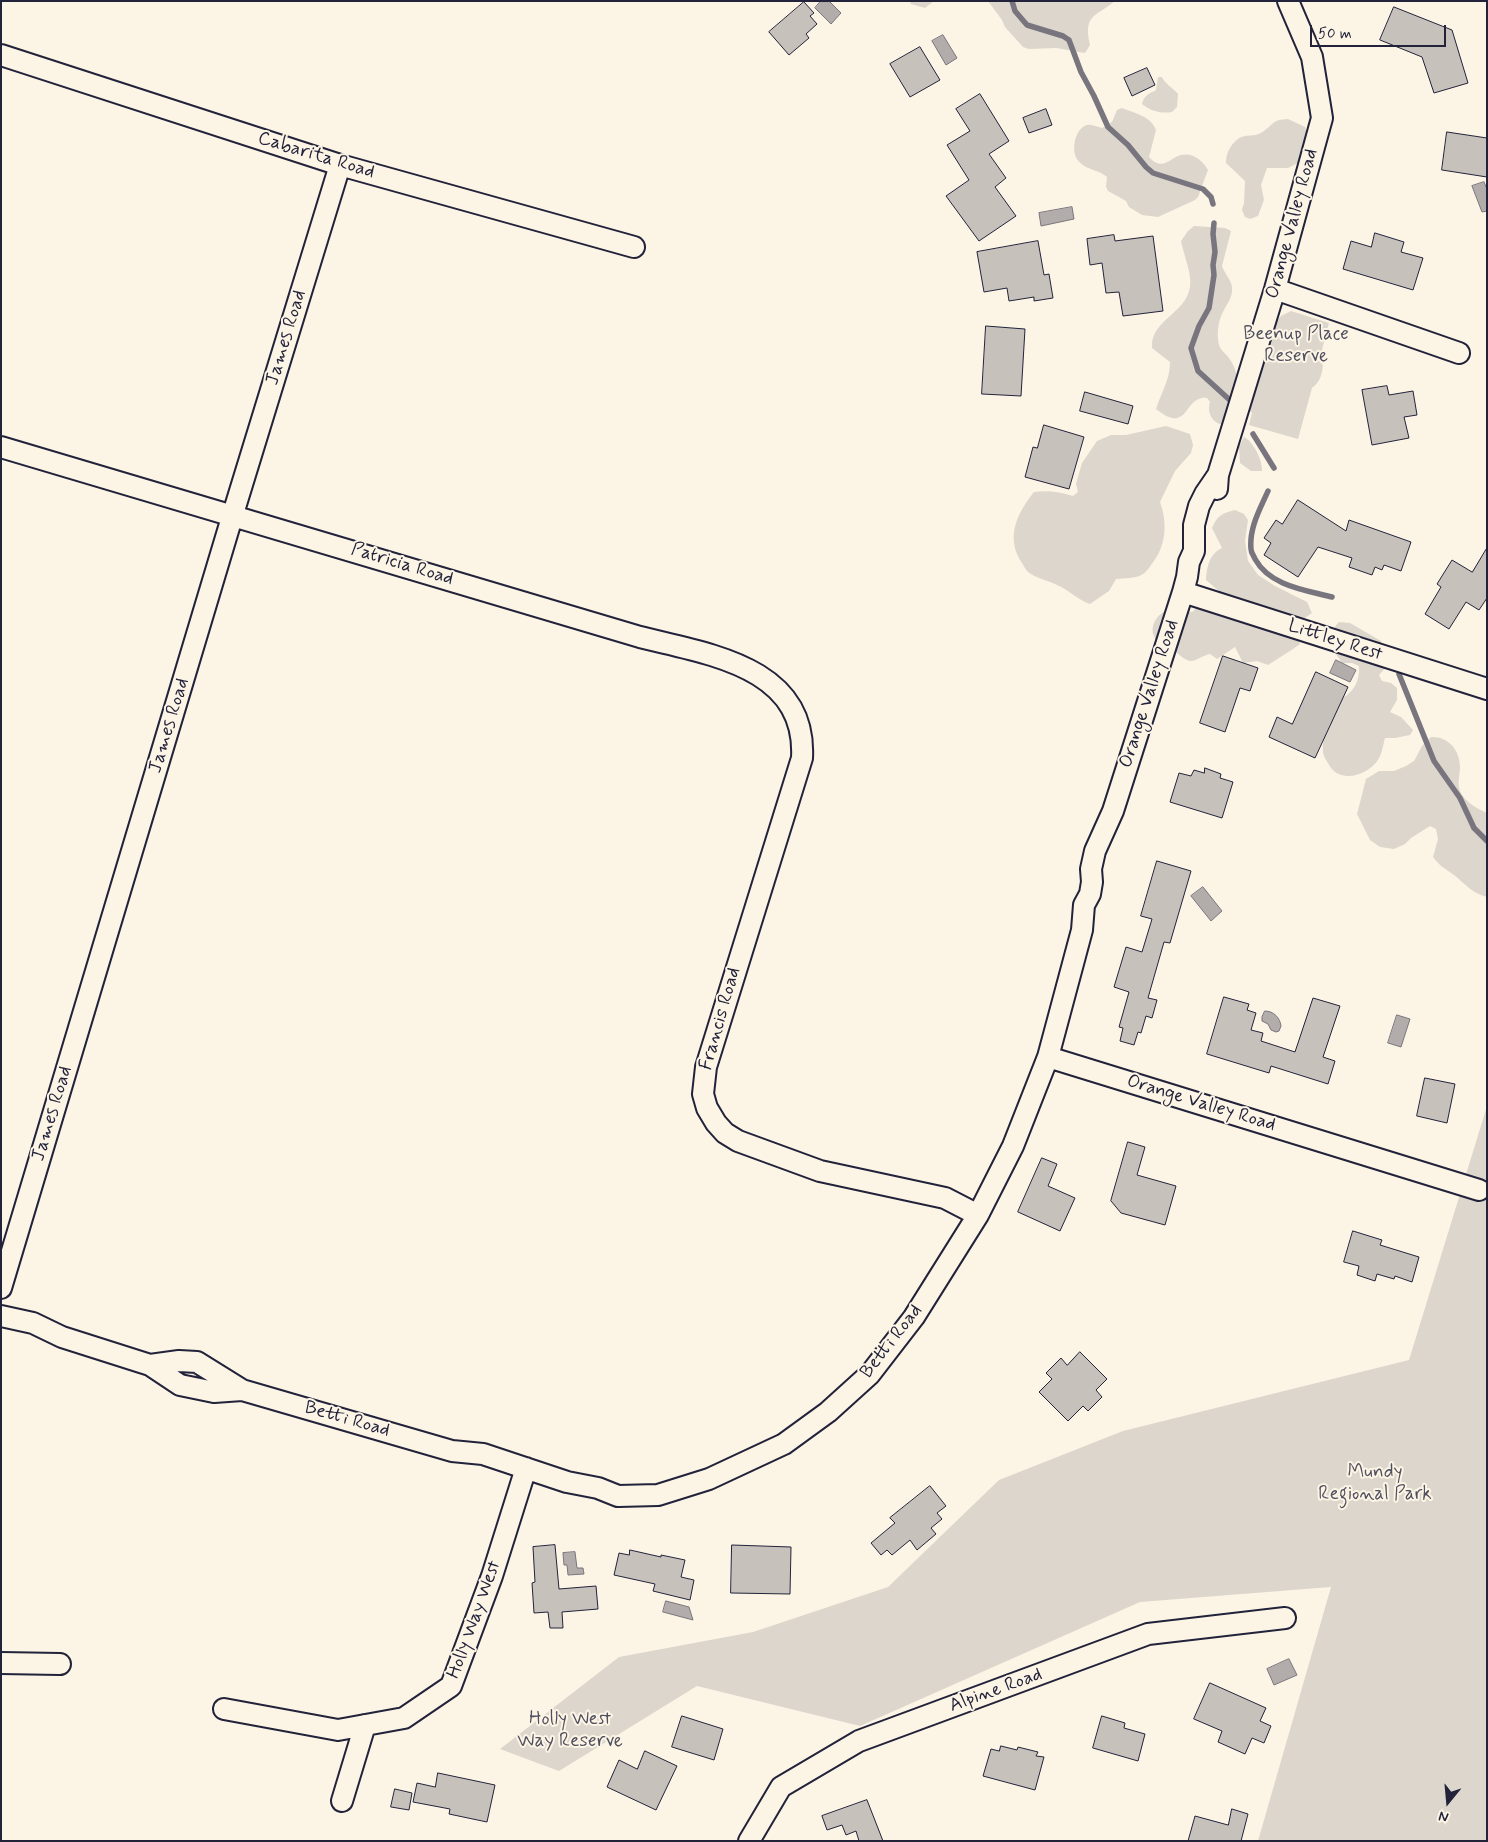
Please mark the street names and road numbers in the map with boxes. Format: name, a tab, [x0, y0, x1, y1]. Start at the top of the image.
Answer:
street label: Cabarita Road	[255, 127, 377, 185]
street label: Orange Valley Road	[1262, 146, 1324, 302]
street label: James Road	[262, 288, 312, 388]
street label: Patricia Road	[348, 539, 456, 591]
street label: Littley Rest	[1285, 615, 1385, 667]
street label: Orange Valley Road	[1115, 617, 1185, 771]
street label: James Road	[145, 676, 195, 776]
street label: Francis Road	[695, 965, 747, 1073]
street label: James Road	[28, 1064, 78, 1164]
street label: Orange Valley Road	[1124, 1071, 1278, 1137]
street label: Betti Road	[856, 1300, 928, 1384]
street label: Betti Road	[302, 1397, 392, 1443]
street label: Holly Way West	[443, 1558, 507, 1682]
street label: Alpine Road	[947, 1664, 1045, 1718]

